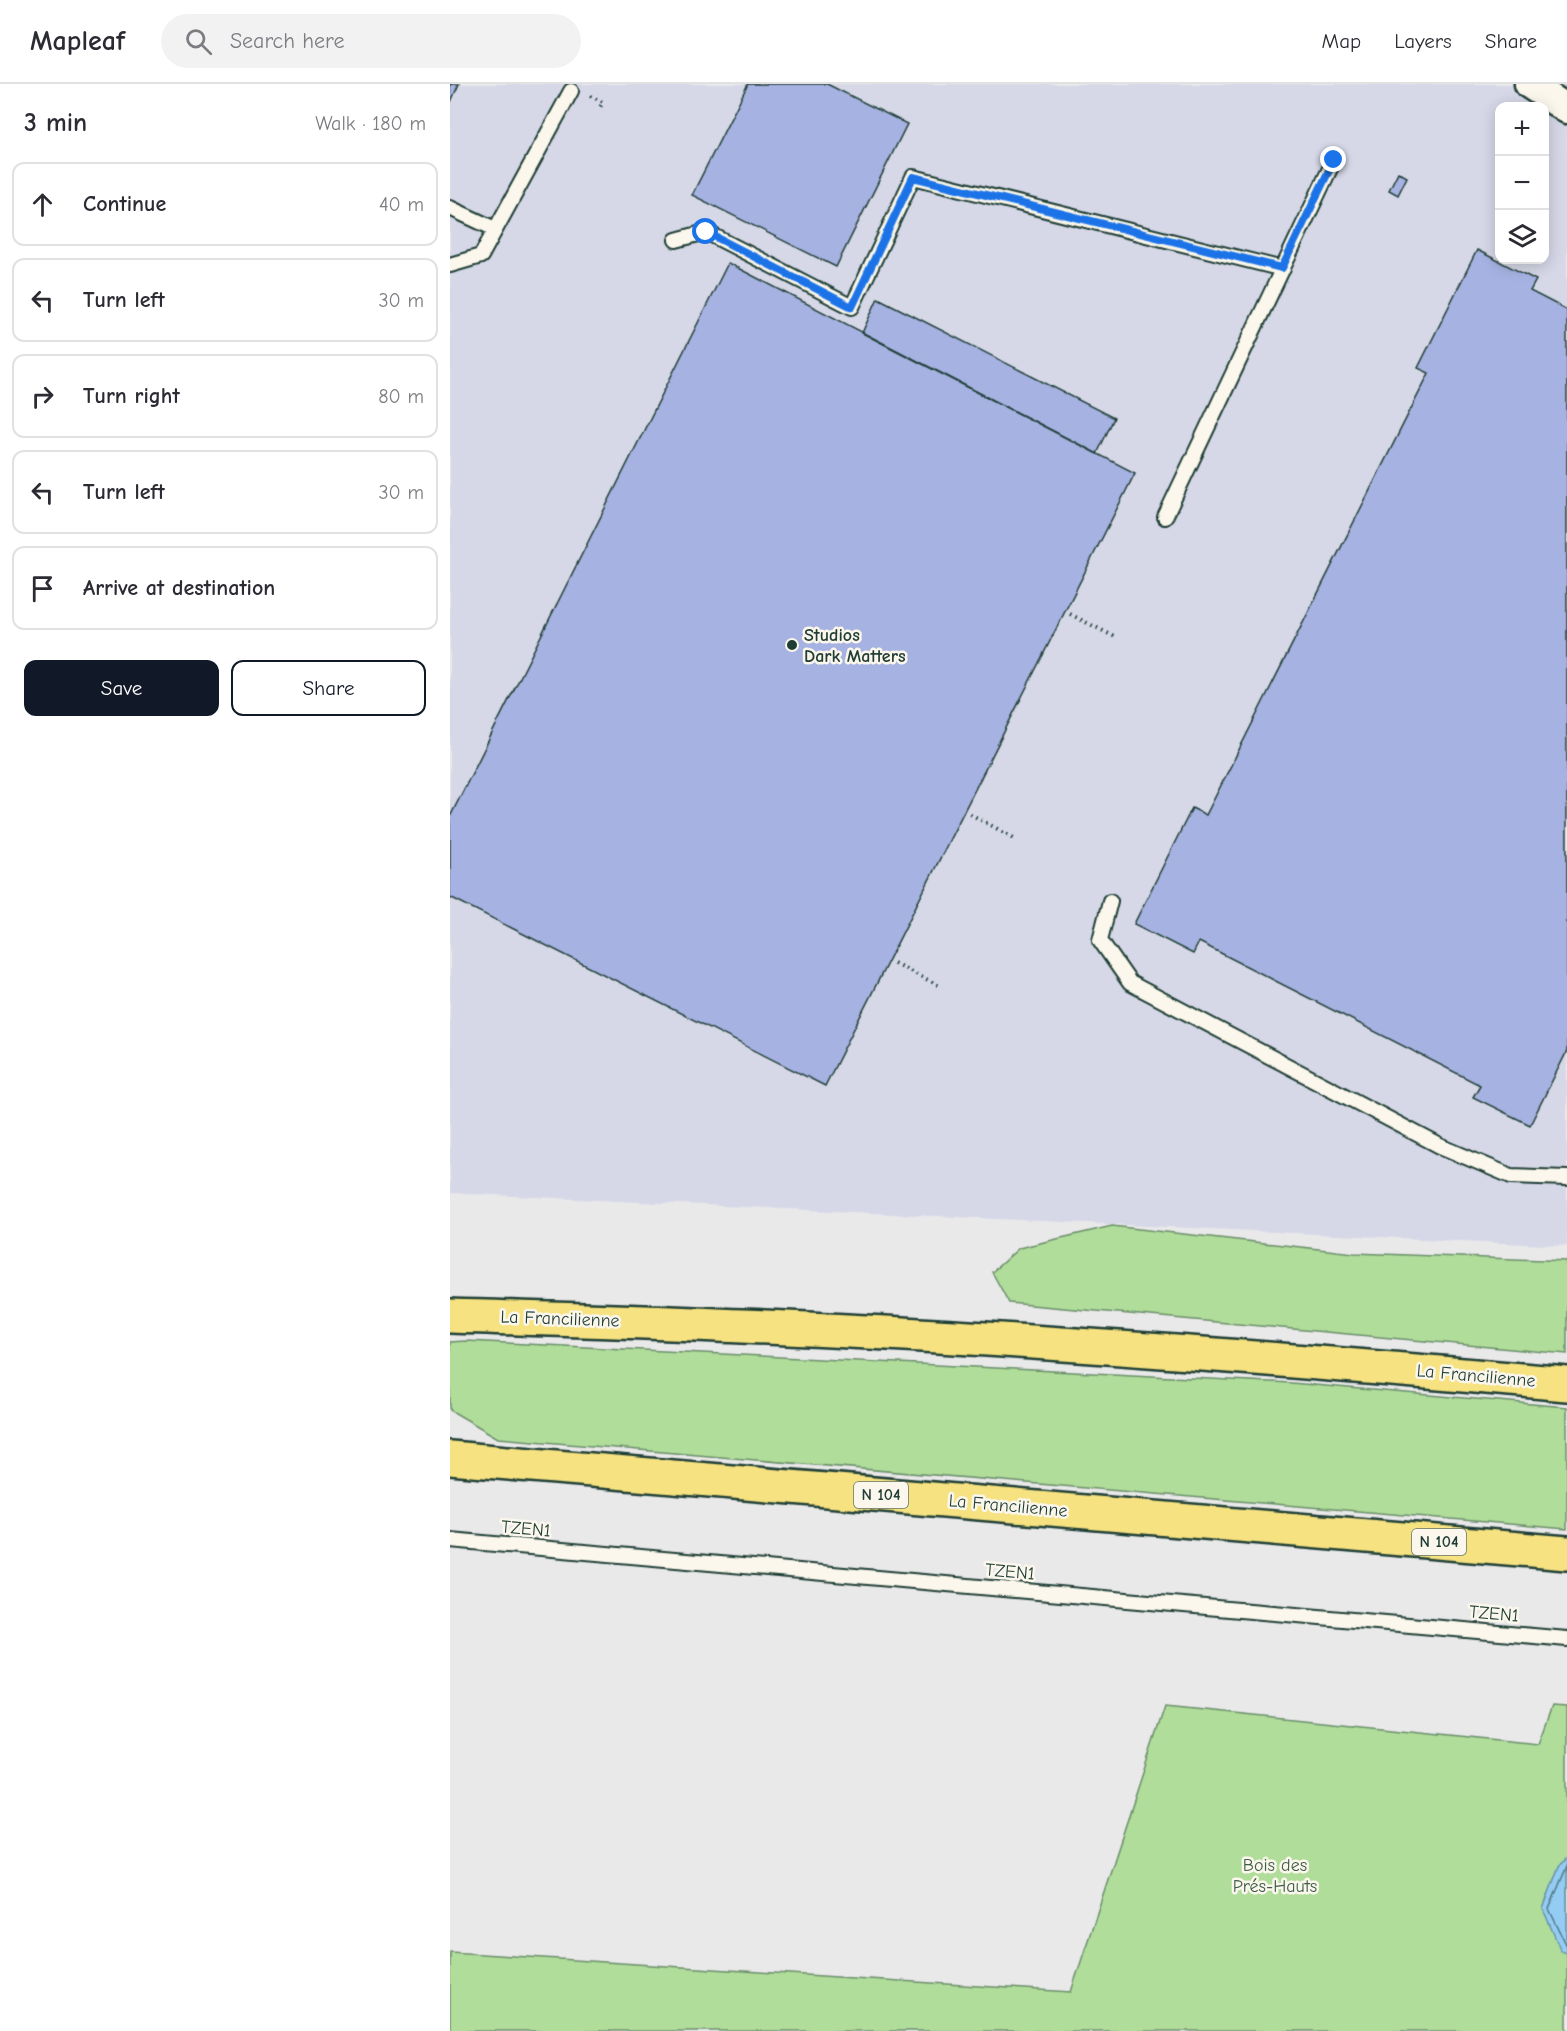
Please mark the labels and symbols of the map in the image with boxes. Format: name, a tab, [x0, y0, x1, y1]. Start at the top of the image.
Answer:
route end	[1320, 146, 1346, 172]
route start	[692, 218, 718, 244]
place label: Studios Dark Matters	[804, 625, 906, 667]
marker: Studios Dark Matters	[785, 638, 799, 652]
street label: La Francilienne	[500, 1306, 620, 1332]
street label: La Francilienne	[1416, 1360, 1536, 1392]
road number: N 104	[854, 1482, 908, 1508]
street label: La Francilienne	[948, 1490, 1068, 1522]
street label: TZEN1	[500, 1516, 552, 1542]
road number: N 104	[1412, 1529, 1466, 1555]
street label: TZEN1	[984, 1559, 1036, 1585]
street label: TZEN1	[1468, 1601, 1520, 1627]
park label: Bois des Prés-Hauts	[1233, 1855, 1317, 1897]

